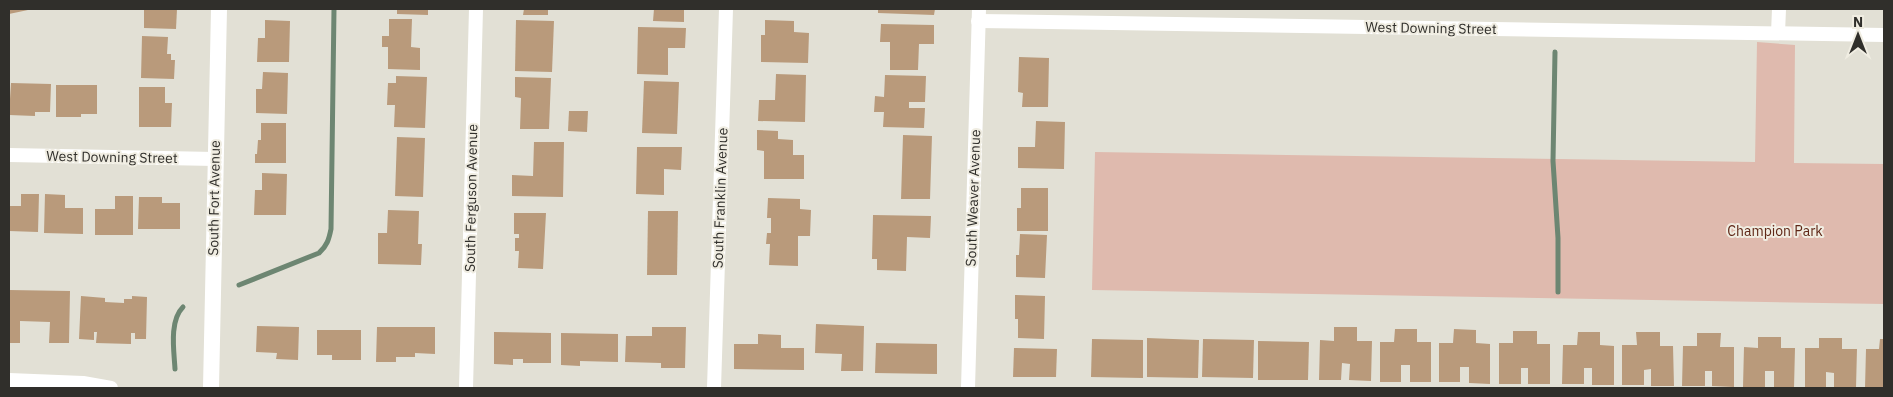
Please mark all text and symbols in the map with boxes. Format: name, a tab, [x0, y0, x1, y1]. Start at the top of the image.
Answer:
north arrow	[1833, 10, 1883, 60]
text: N	[1853, 13, 1863, 31]
street label: West Downing Street	[1365, 18, 1497, 38]
street label: South Ferguson Avenue	[461, 124, 481, 272]
street label: South Franklin Avenue	[709, 127, 731, 269]
street label: South Weaver Avenue	[962, 129, 984, 267]
street label: South Fort Avenue	[204, 140, 224, 256]
street label: West Downing Street	[46, 147, 178, 167]
park label: Champion Park	[1727, 222, 1823, 240]

